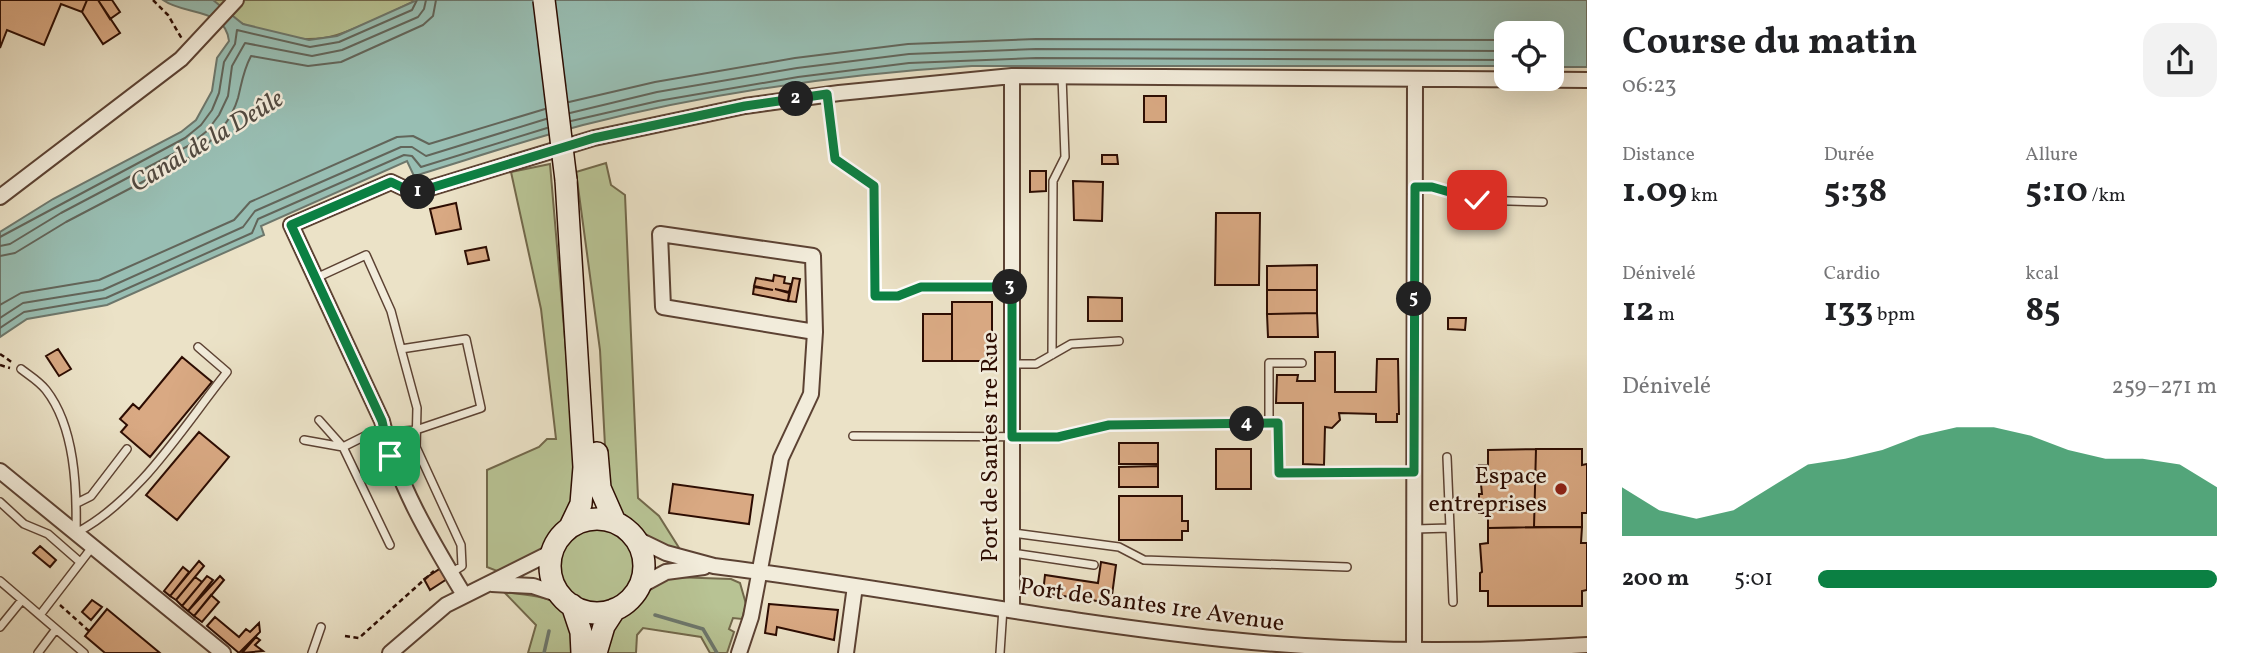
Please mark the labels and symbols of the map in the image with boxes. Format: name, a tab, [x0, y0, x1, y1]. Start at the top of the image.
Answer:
water label: Canal de la Deûle	[123, 81, 291, 202]
pin: 2	[778, 82, 814, 116]
pin	[1447, 170, 1507, 230]
pin: 1	[400, 174, 436, 210]
pin: 3	[992, 270, 1028, 304]
pin: 5	[1396, 282, 1432, 316]
street label: Port de Santes 1re Rue	[974, 332, 1008, 562]
pin: 4	[1230, 406, 1264, 442]
pin	[360, 426, 420, 486]
place label: Espace entreprises	[1428, 460, 1547, 522]
marker: Espace entreprises	[1553, 481, 1569, 497]
street label: Port de Santes 1re Avenue	[1017, 571, 1287, 641]

